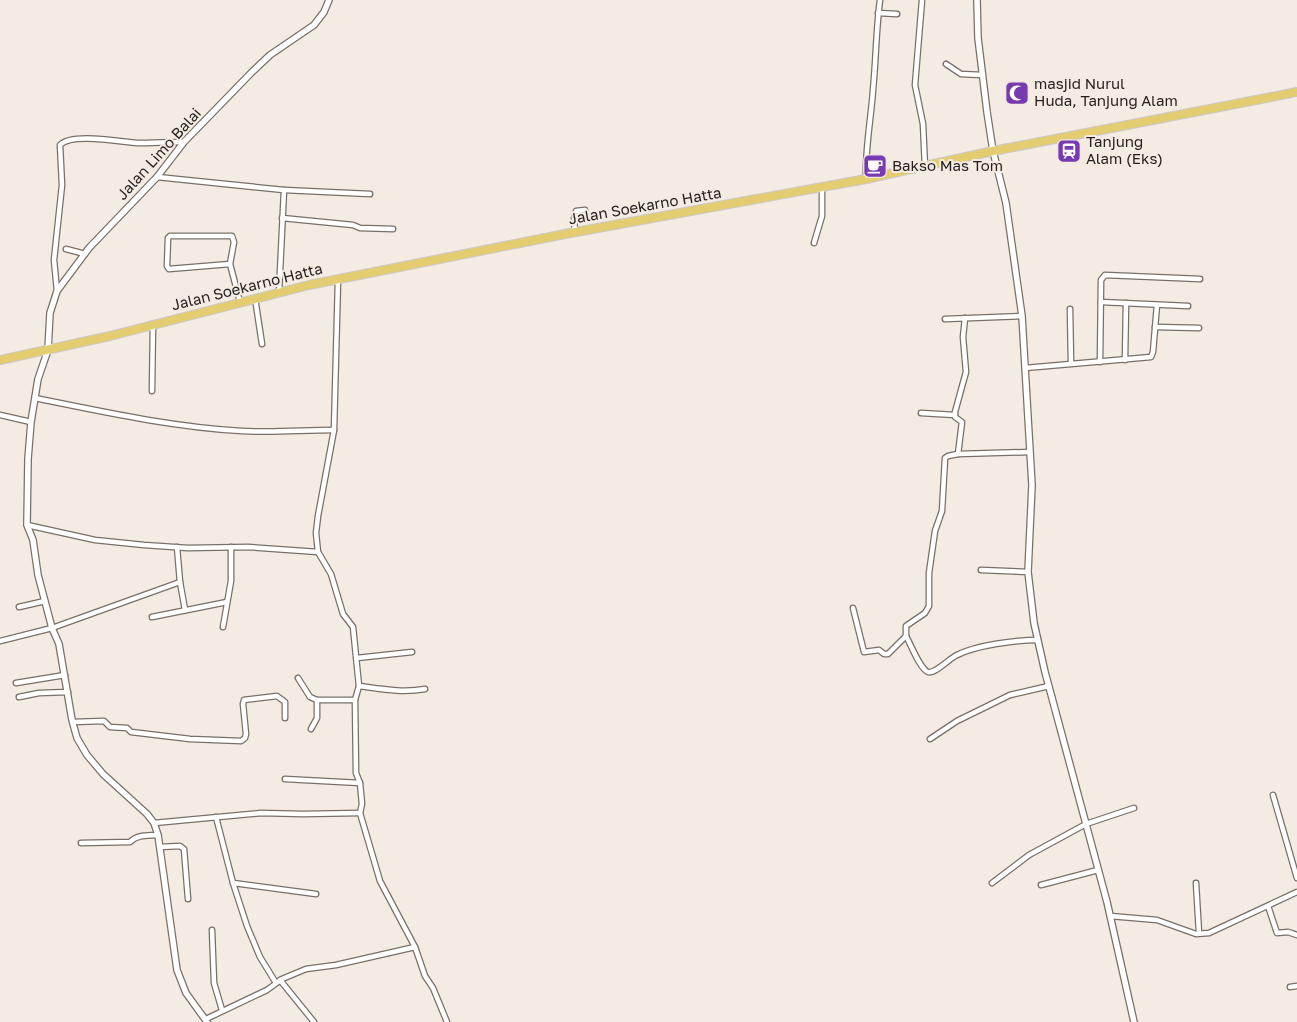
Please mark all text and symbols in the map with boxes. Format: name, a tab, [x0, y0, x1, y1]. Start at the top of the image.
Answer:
place label: masjid Nurul Huda, Tanjung Alam	[1034, 74, 1178, 109]
mosque icon: masjid Nurul Huda, Tanjung Alam	[1004, 80, 1030, 106]
street label: Jalan Limo Balai	[112, 104, 204, 203]
place label: Tanjung Alam (Eks)	[1086, 132, 1163, 167]
station icon: Tanjung Alam (Eks)	[1056, 138, 1082, 164]
cafe icon: Bakso Mas Tom	[862, 153, 888, 179]
place label: Bakso Mas Tom	[892, 156, 1003, 174]
street label: Jalan Soekarno Hatta	[567, 183, 723, 227]
street label: Jalan Soekarno Hatta	[169, 259, 324, 314]

